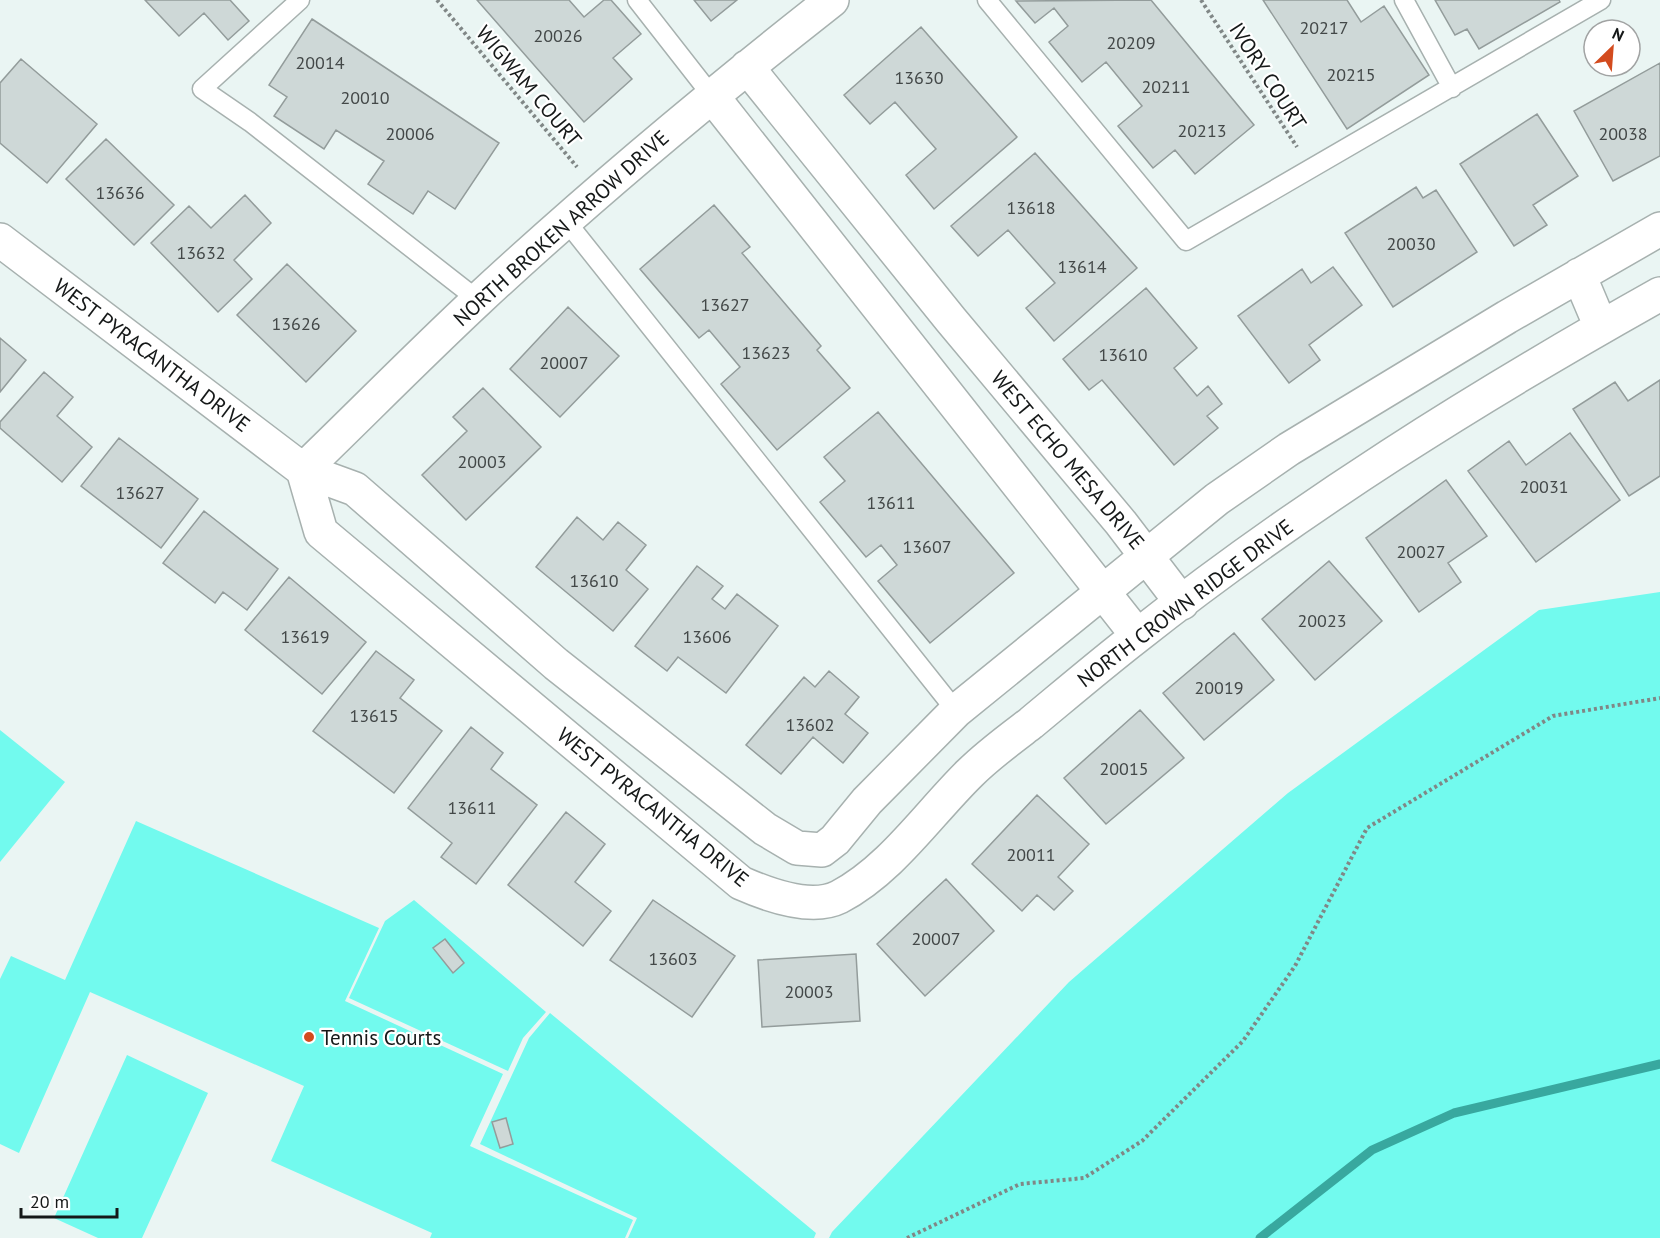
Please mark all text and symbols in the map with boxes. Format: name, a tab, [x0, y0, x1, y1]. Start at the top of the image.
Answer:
house number: 20217	[1299, 16, 1349, 39]
street label: IVORY COURT	[1223, 17, 1313, 135]
north arrow	[1582, 18, 1642, 78]
street label: WIGWAM COURT	[470, 20, 588, 152]
text: N	[1609, 23, 1627, 46]
house number: 20026	[533, 24, 583, 47]
house number: 20209	[1106, 31, 1156, 54]
house number: 20014	[295, 51, 345, 74]
house number: 20215	[1326, 63, 1376, 86]
house number: 13630	[894, 66, 944, 89]
house number: 20211	[1141, 75, 1191, 98]
house number: 20010	[340, 86, 390, 109]
house number: 20213	[1177, 119, 1227, 142]
house number: 20006	[385, 122, 435, 145]
house number: 20038	[1598, 122, 1648, 145]
street label: NORTH BROKEN ARROW DRIVE	[448, 124, 674, 332]
house number: 13636	[95, 181, 145, 204]
house number: 13618	[1006, 196, 1056, 219]
house number: 20030	[1386, 232, 1436, 255]
house number: 13632	[176, 241, 226, 264]
house number: 13614	[1057, 255, 1107, 278]
street label: WEST PYRACANTHA DRIVE	[48, 272, 256, 438]
house number: 13627	[700, 293, 750, 316]
house number: 13626	[271, 312, 321, 335]
house number: 13623	[741, 341, 791, 364]
house number: 13610	[1098, 343, 1148, 366]
house number: 20007	[539, 351, 589, 374]
street label: WEST ECHO MESA DRIVE	[985, 365, 1151, 555]
house number: 20003	[457, 450, 507, 473]
house number: 20031	[1519, 475, 1569, 498]
house number: 13627	[115, 481, 165, 504]
house number: 13611	[866, 491, 916, 514]
street label: NORTH CROWN RIDGE DRIVE	[1072, 513, 1298, 693]
house number: 13607	[902, 535, 952, 558]
house number: 20027	[1396, 540, 1446, 563]
house number: 13610	[569, 569, 619, 592]
house number: 20023	[1297, 609, 1347, 632]
house number: 13619	[280, 625, 330, 648]
house number: 13606	[682, 625, 732, 648]
house number: 20019	[1194, 676, 1244, 699]
house number: 13615	[349, 704, 399, 727]
house number: 13602	[785, 713, 835, 736]
street label: WEST PYRACANTHA DRIVE	[552, 721, 754, 893]
house number: 20015	[1099, 757, 1149, 780]
house number: 13611	[447, 796, 497, 819]
house number: 20011	[1006, 843, 1056, 866]
house number: 20007	[911, 927, 961, 950]
house number: 13603	[648, 947, 698, 970]
house number: 20003	[784, 980, 834, 1003]
place label: Tennis Courts	[321, 1024, 441, 1051]
marker: Tennis Courts	[302, 1030, 316, 1044]
scale bar	[21, 1181, 117, 1219]
text: 20 m	[30, 1190, 69, 1213]

